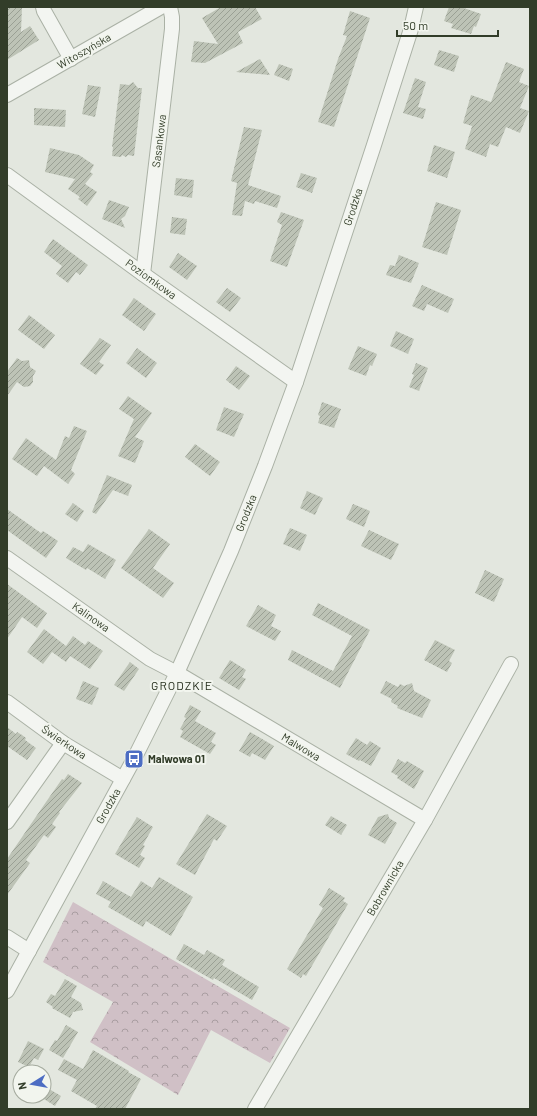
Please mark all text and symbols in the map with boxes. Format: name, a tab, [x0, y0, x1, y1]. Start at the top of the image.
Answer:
scale bar	[397, 12, 498, 38]
text: 50 m	[403, 18, 428, 32]
street label: Witoszyńska	[55, 30, 113, 71]
street label: Sasankowa	[149, 114, 168, 168]
street label: Grodzka	[340, 186, 365, 227]
street label: Poziomkowa	[123, 256, 179, 301]
street label: Grodzka	[232, 492, 259, 533]
street label: Kalinowa	[70, 599, 113, 634]
district label: GRODZKIE	[151, 678, 213, 692]
street label: Świerkowa	[39, 722, 89, 761]
street label: Malwowa	[279, 730, 323, 763]
bus stop icon: Malwowa 01	[123, 748, 145, 770]
place label: Malwowa 01	[148, 752, 205, 765]
street label: Grodzka	[93, 786, 123, 826]
street label: Bobrownicka	[363, 858, 406, 918]
north arrow	[12, 1064, 52, 1104]
text: N	[15, 1081, 29, 1091]

